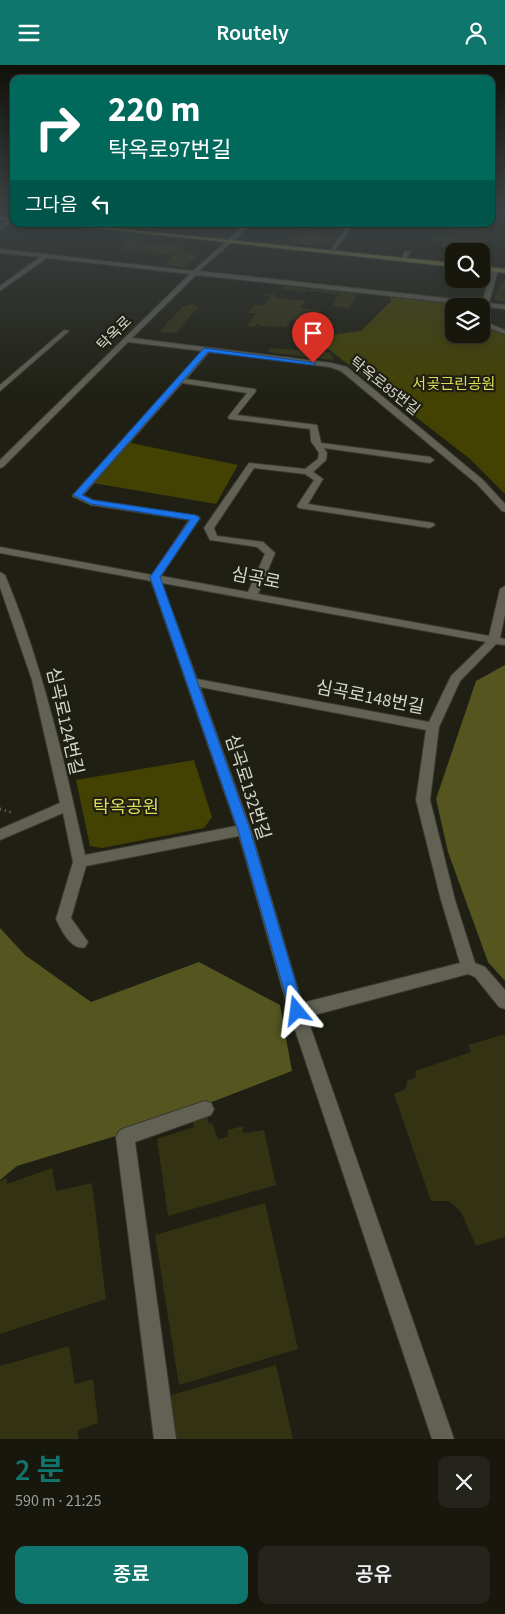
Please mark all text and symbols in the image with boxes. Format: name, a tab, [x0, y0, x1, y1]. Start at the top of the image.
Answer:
text: Routely	[216, 17, 289, 49]
icon: menu	[15, 19, 43, 47]
icon: person	[462, 19, 490, 47]
text: 220 m	[108, 85, 200, 135]
icon: right	[25, 95, 90, 160]
text: 탁옥로97번길	[108, 134, 231, 166]
icon: left	[87, 190, 115, 218]
text: 그다음	[25, 192, 77, 219]
map controls	[445, 243, 490, 343]
button: search	[445, 243, 490, 288]
button: layers	[445, 298, 490, 343]
street label: 탁옥로	[92, 311, 136, 355]
pin	[292, 312, 334, 363]
icon: arrive	[299, 319, 327, 347]
street label: 탁옥로85번길	[345, 352, 424, 421]
park label: 서곶근린공원	[413, 374, 495, 395]
street label: 심곡로	[229, 561, 283, 596]
street label: 심곡로124번길	[40, 665, 89, 777]
street label: 심곡로148번길	[314, 675, 426, 720]
street label: 심곡로132번길	[219, 731, 276, 843]
park label: 탁옥공원	[93, 795, 159, 820]
position arrow	[270, 984, 322, 1036]
text: 2 분	[15, 1449, 64, 1492]
button: close	[438, 1456, 490, 1508]
text: 590 m · 21:25	[15, 1490, 102, 1512]
button: 종료	[15, 1546, 248, 1604]
button: 공유	[258, 1546, 490, 1604]

